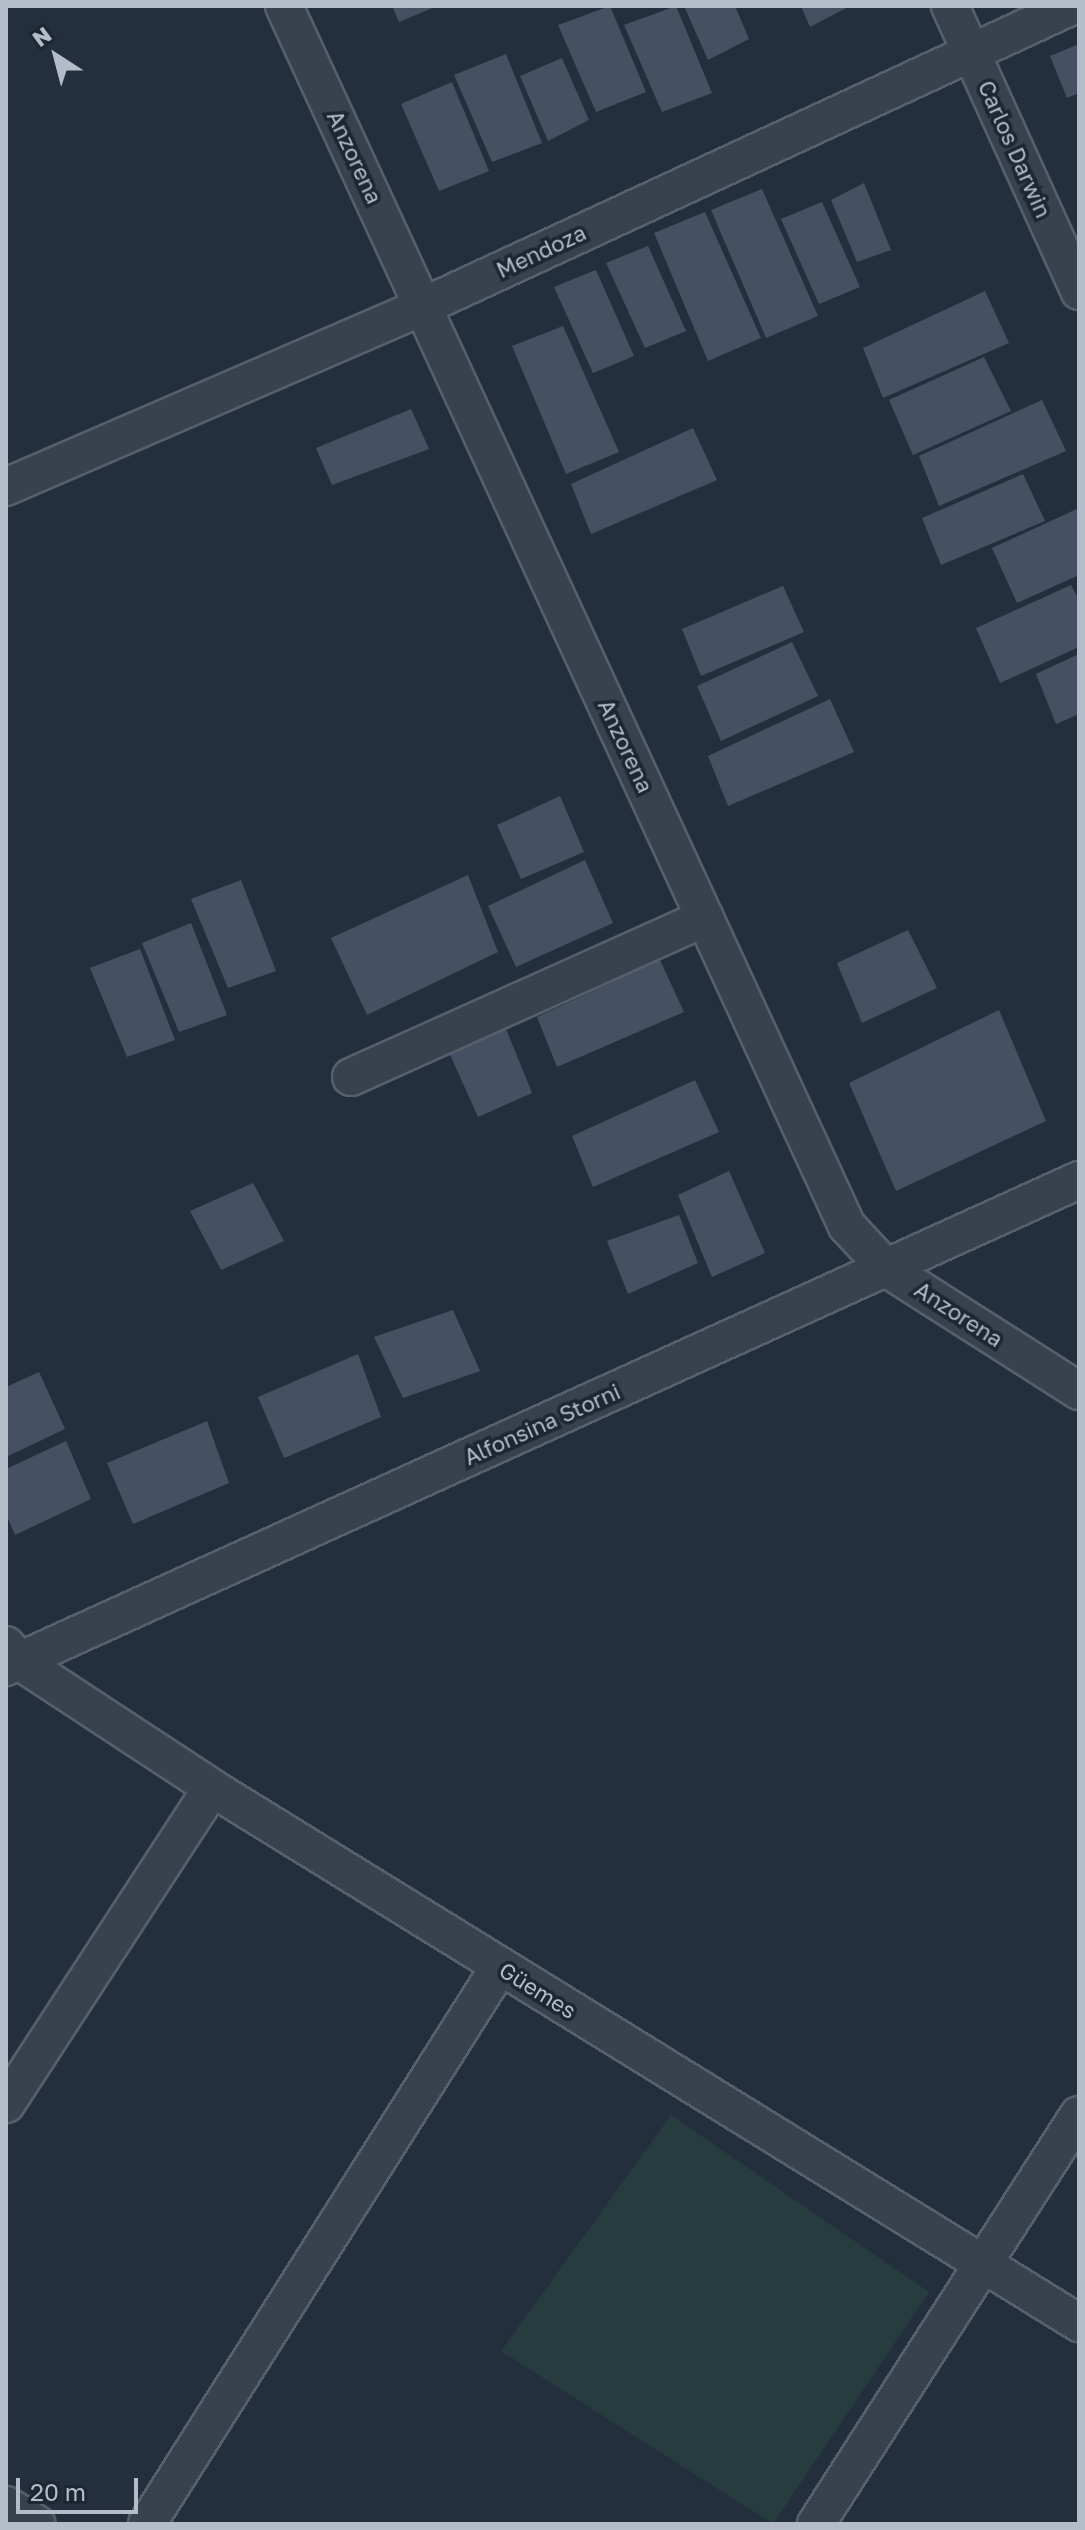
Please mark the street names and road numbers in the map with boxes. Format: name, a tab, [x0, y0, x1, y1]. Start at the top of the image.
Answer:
street label: Carlos Darwin	[973, 76, 1057, 222]
street label: Anzorena	[322, 106, 388, 208]
street label: Mendoza	[492, 219, 590, 283]
street label: Anzorena	[593, 695, 659, 797]
street label: Anzorena	[910, 1276, 1008, 1352]
street label: Alfonsina Storni	[460, 1378, 624, 1470]
street label: Güemes	[495, 1956, 581, 2024]

